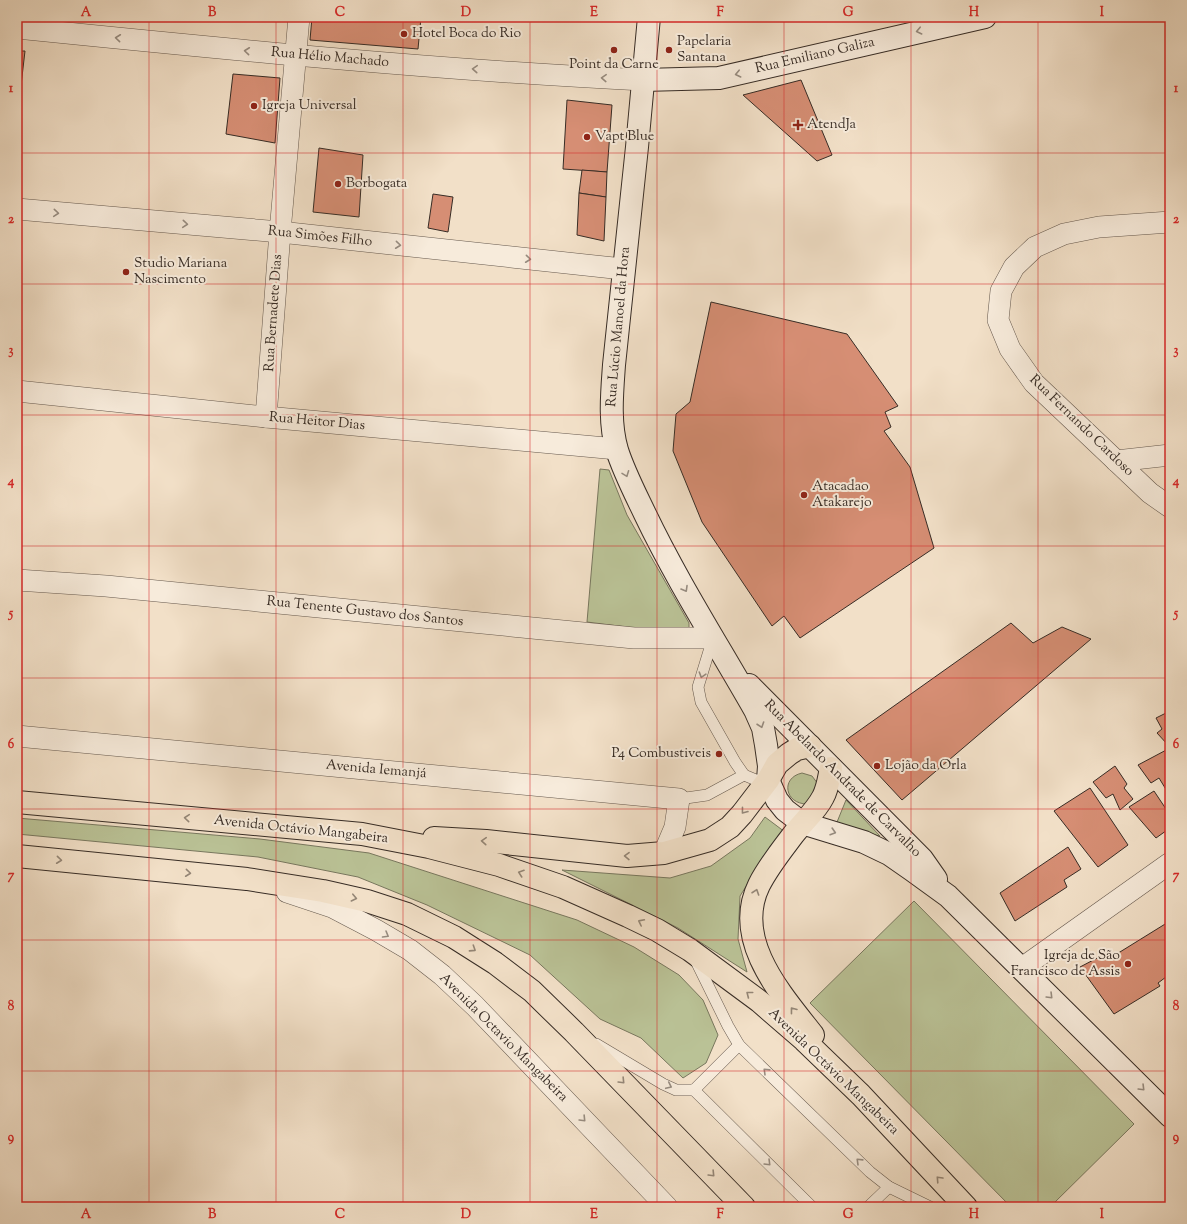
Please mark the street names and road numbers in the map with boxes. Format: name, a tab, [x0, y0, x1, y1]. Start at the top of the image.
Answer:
street label: Rua Emiliano Galiza	[753, 32, 877, 79]
street label: Rua Hélio Machado	[270, 43, 390, 73]
street label: Rua Simões Filho	[267, 222, 373, 252]
street label: Rua Lúcio Manoel da Hora	[602, 246, 636, 408]
street label: Rua Bernadete Dias	[260, 254, 288, 372]
street label: Rua Fernando Cardoso	[1024, 371, 1138, 482]
street label: Rua Heitor Dias	[268, 408, 366, 436]
street label: Rua Tenente Gustavo dos Santos	[266, 592, 464, 632]
street label: Rua Abelardo Andrade de Carvalho	[759, 696, 926, 863]
street label: Avenida Iemanjá	[325, 756, 428, 784]
street label: Avenida Octávio Mangabeira	[213, 811, 390, 849]
street label: Avenida Octavio Mangabeira	[434, 969, 572, 1107]
street label: Avenida Octávio Mangabeira	[763, 1004, 903, 1140]

